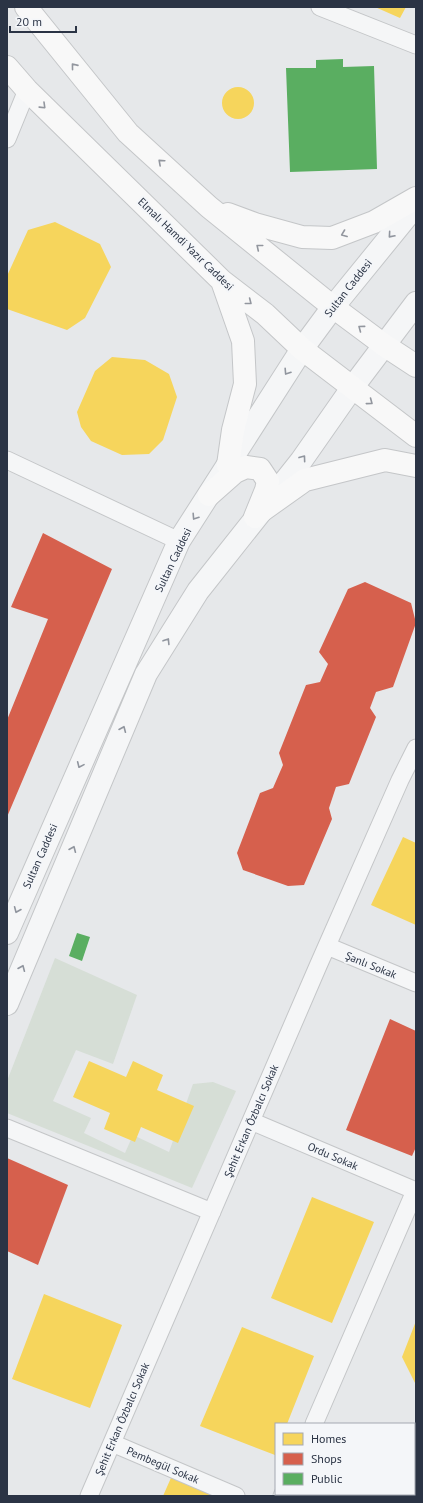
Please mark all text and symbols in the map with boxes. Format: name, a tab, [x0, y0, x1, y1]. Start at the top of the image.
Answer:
scale bar	[10, 8, 76, 34]
text: 20 m	[16, 14, 42, 29]
one-way arrow	[71, 63, 78, 71]
one-way arrow	[38, 101, 46, 109]
one-way arrow	[158, 160, 165, 167]
street label: Elmalı Hamdi Yazır Caddesi	[135, 195, 237, 293]
one-way arrow	[340, 229, 347, 237]
one-way arrow	[388, 230, 395, 237]
one-way arrow	[257, 245, 264, 252]
street label: Sultan Caddesi	[321, 256, 375, 320]
one-way arrow	[244, 297, 251, 304]
one-way arrow	[359, 326, 366, 333]
one-way arrow	[285, 368, 292, 375]
one-way arrow	[366, 397, 373, 404]
one-way arrow	[298, 456, 305, 463]
one-way arrow	[192, 513, 200, 520]
street label: Sultan Caddesi	[151, 526, 195, 594]
one-way arrow	[162, 638, 169, 645]
one-way arrow	[118, 725, 126, 733]
one-way arrow	[77, 761, 85, 768]
street label: Sultan Caddesi	[19, 821, 61, 891]
one-way arrow	[68, 845, 76, 852]
one-way arrow	[14, 905, 22, 913]
street label: Şanlı Sokak	[343, 948, 399, 982]
one-way arrow	[17, 965, 25, 973]
street label: Şehit Erkan Özbalcı Sokak	[221, 1062, 282, 1180]
street label: Ordu Sokak	[306, 1139, 361, 1173]
street label: Şehit Erkan Özbalcı Sokak	[92, 1360, 153, 1478]
legend	[275, 1423, 415, 1495]
text: Homes	[311, 1431, 346, 1446]
street label: Pembegül Sokak	[125, 1443, 202, 1487]
text: Shops	[311, 1451, 342, 1466]
text: Public	[311, 1471, 343, 1486]

